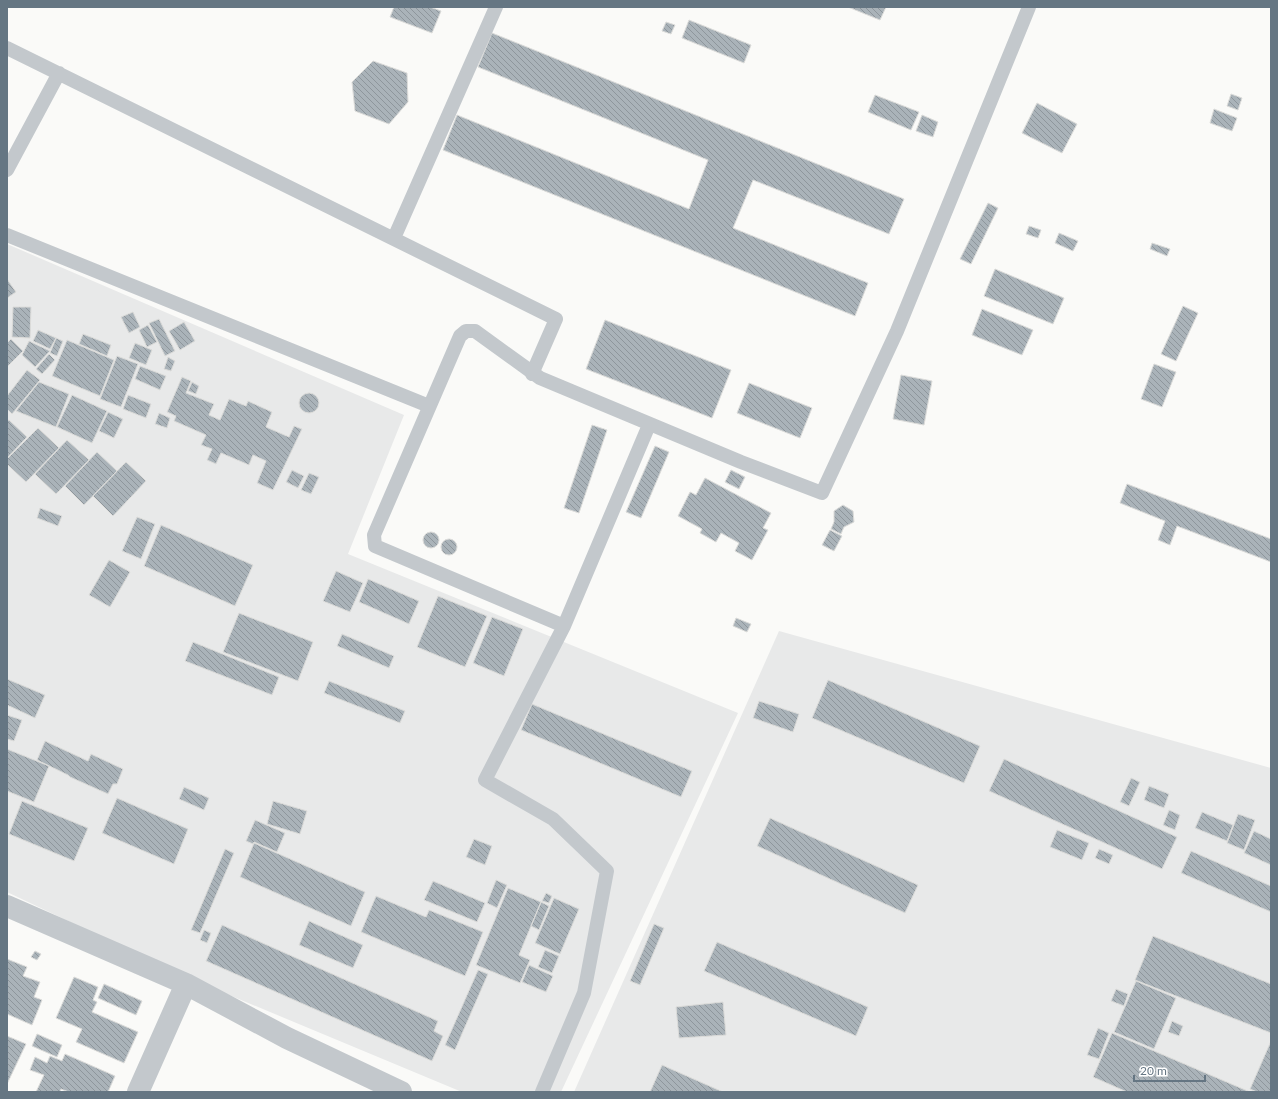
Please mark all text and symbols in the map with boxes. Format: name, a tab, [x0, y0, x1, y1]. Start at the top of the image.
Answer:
scale bar	[1134, 1057, 1205, 1083]
text: 20 m	[1140, 1063, 1167, 1078]

